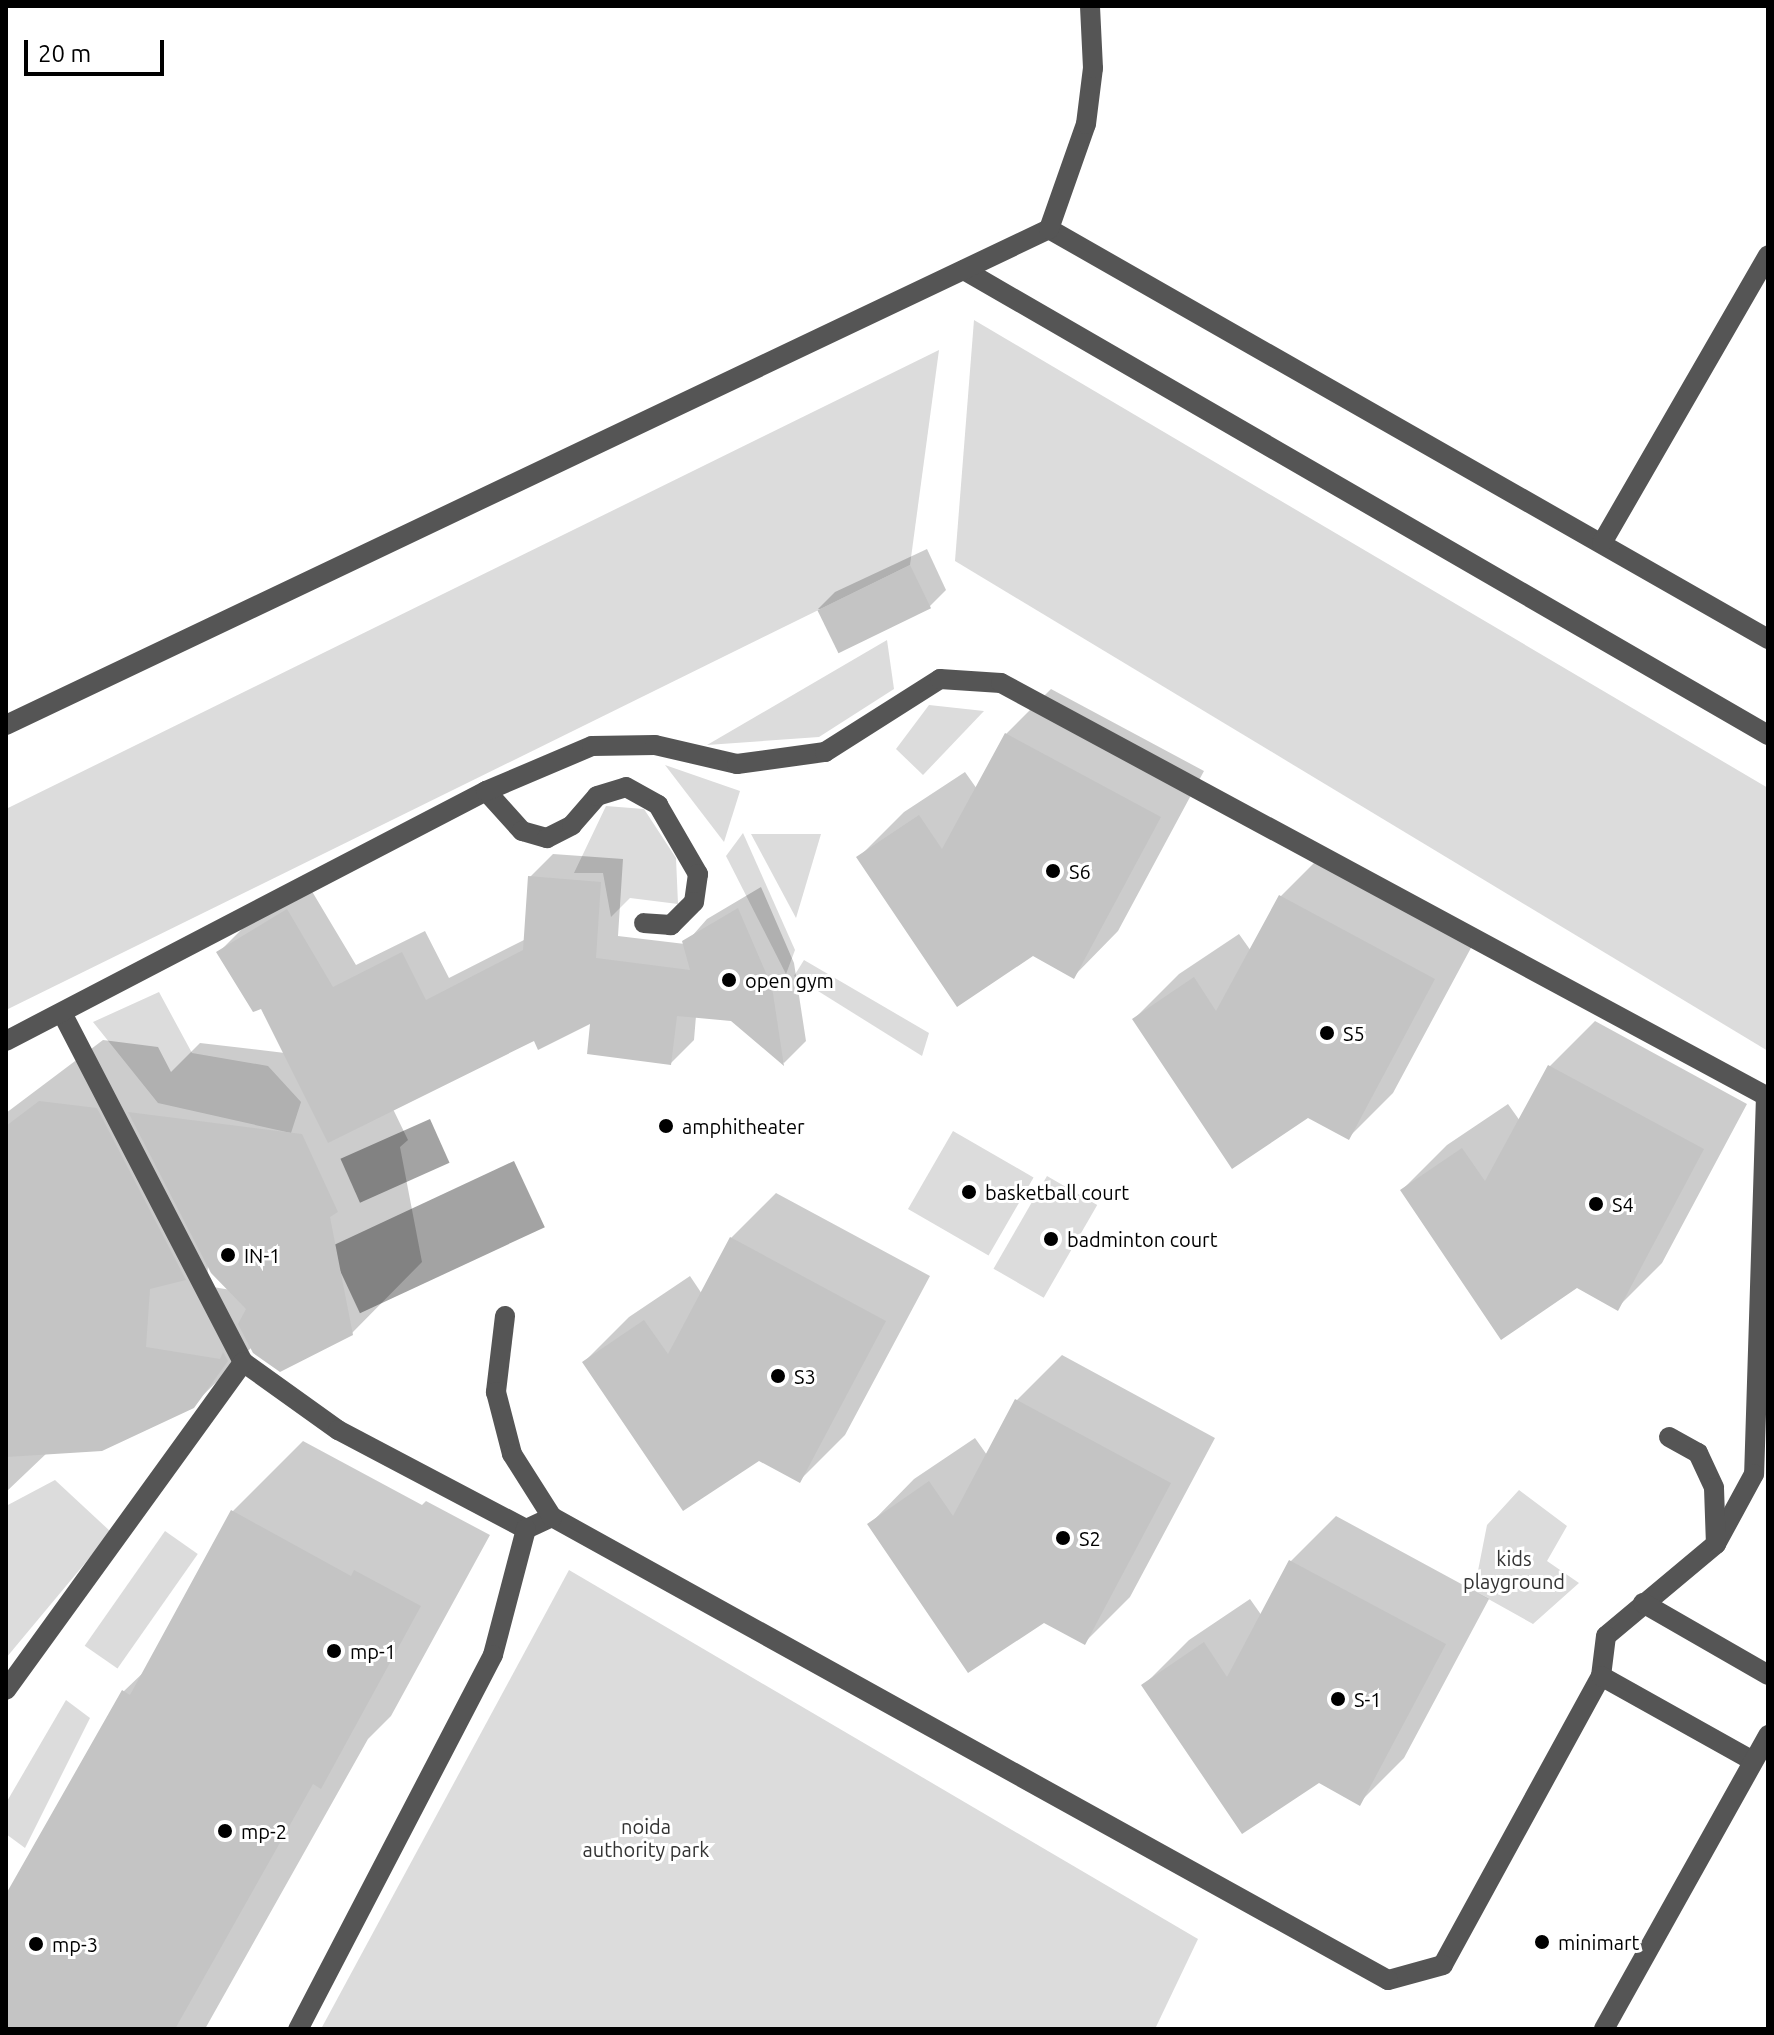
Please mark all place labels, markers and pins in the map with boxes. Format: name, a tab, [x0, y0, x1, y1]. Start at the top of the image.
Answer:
place label: S6	[1069, 859, 1091, 883]
marker: S6	[1044, 862, 1062, 880]
place label: open gym	[745, 968, 834, 992]
marker: open gym	[720, 971, 738, 989]
place label: S5	[1343, 1021, 1365, 1045]
marker: S5	[1318, 1024, 1336, 1042]
place label: amphitheater	[682, 1114, 805, 1138]
marker: amphitheater	[657, 1117, 675, 1135]
place label: basketball court	[985, 1180, 1129, 1204]
marker: basketball court	[960, 1183, 978, 1201]
place label: S4	[1612, 1192, 1634, 1216]
marker: S4	[1587, 1195, 1605, 1213]
place label: badminton court	[1067, 1227, 1218, 1251]
marker: badminton court	[1042, 1230, 1060, 1248]
place label: IN-1	[244, 1243, 280, 1267]
marker: IN-1	[219, 1246, 237, 1264]
place label: S3	[794, 1364, 816, 1388]
marker: S3	[769, 1367, 787, 1385]
place label: S2	[1079, 1526, 1101, 1550]
marker: S2	[1054, 1529, 1072, 1547]
place label: mp-1	[350, 1639, 396, 1663]
marker: mp-1	[325, 1642, 343, 1660]
place label: S-1	[1354, 1687, 1382, 1711]
marker: S-1	[1329, 1690, 1347, 1708]
place label: mp-2	[241, 1819, 287, 1843]
marker: mp-2	[216, 1822, 234, 1840]
place label: minimart	[1558, 1930, 1639, 1954]
place label: mp-3	[52, 1932, 98, 1956]
marker: minimart	[1533, 1933, 1551, 1951]
marker: mp-3	[27, 1935, 45, 1953]

